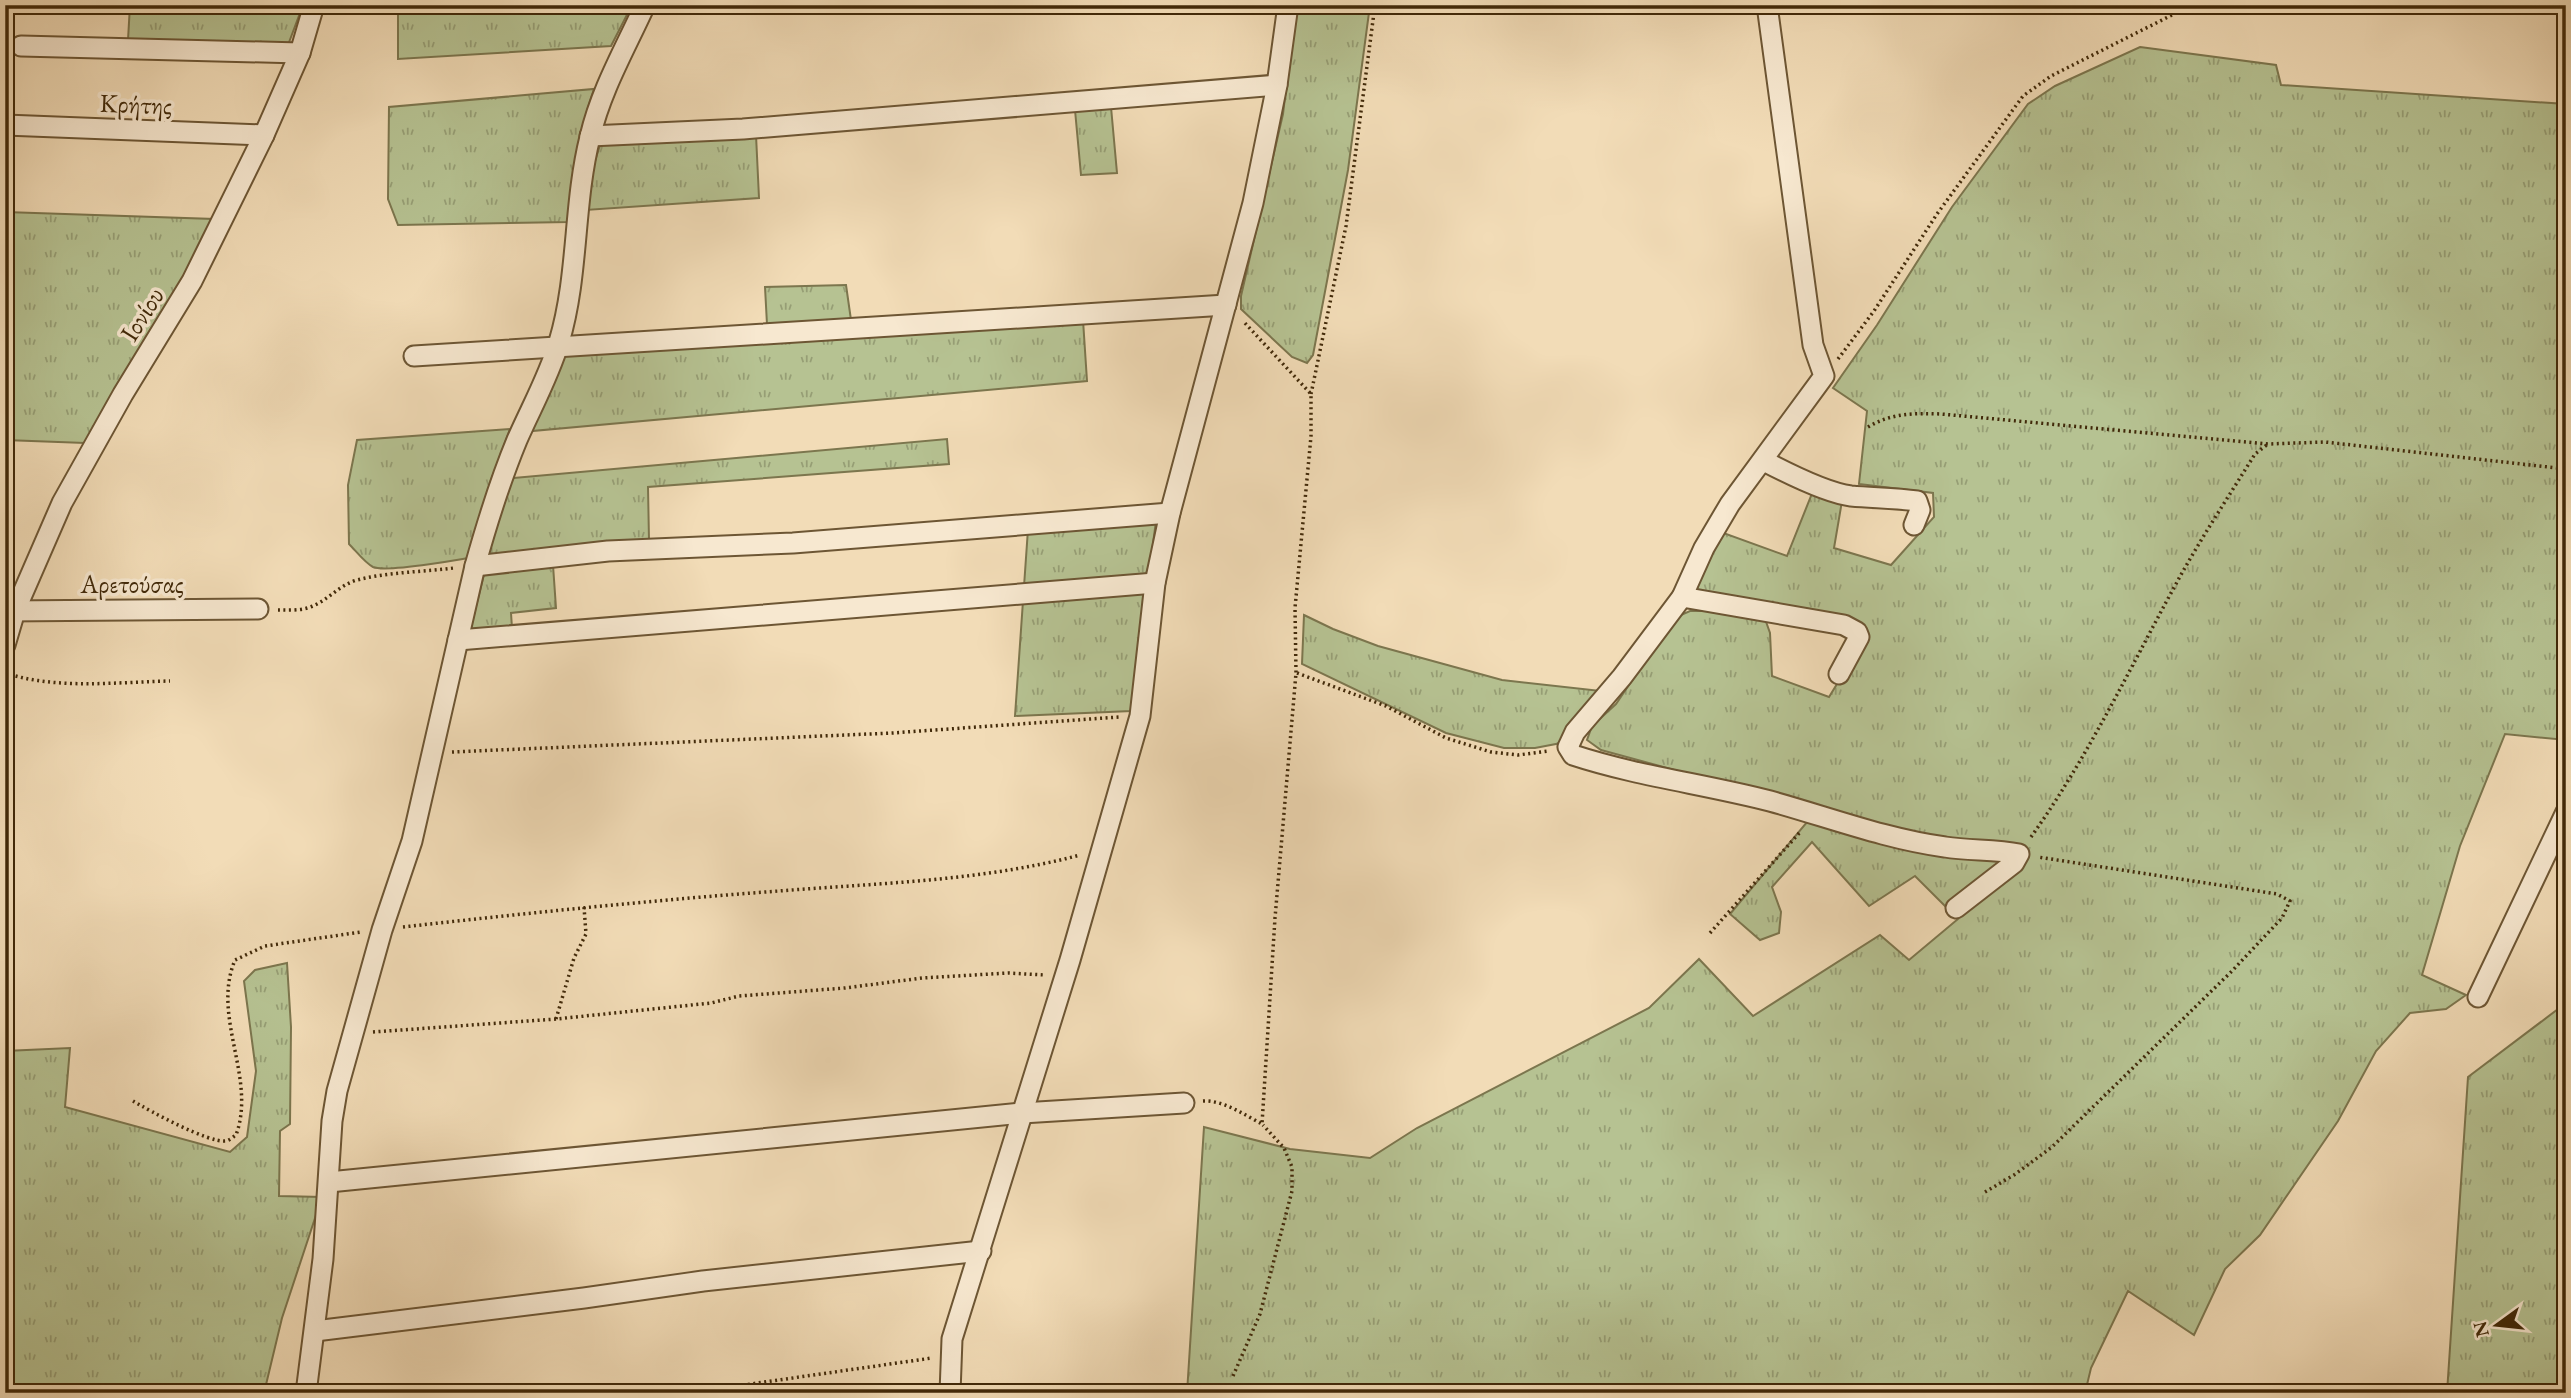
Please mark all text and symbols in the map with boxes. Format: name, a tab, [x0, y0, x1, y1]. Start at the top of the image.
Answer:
street label: Κρήτης	[99, 86, 173, 122]
street label: Ιονίου	[112, 281, 172, 347]
street label: Αρετούσας	[79, 567, 184, 601]
north arrow	[2462, 1290, 2532, 1360]
text: N	[2467, 1318, 2495, 1340]

